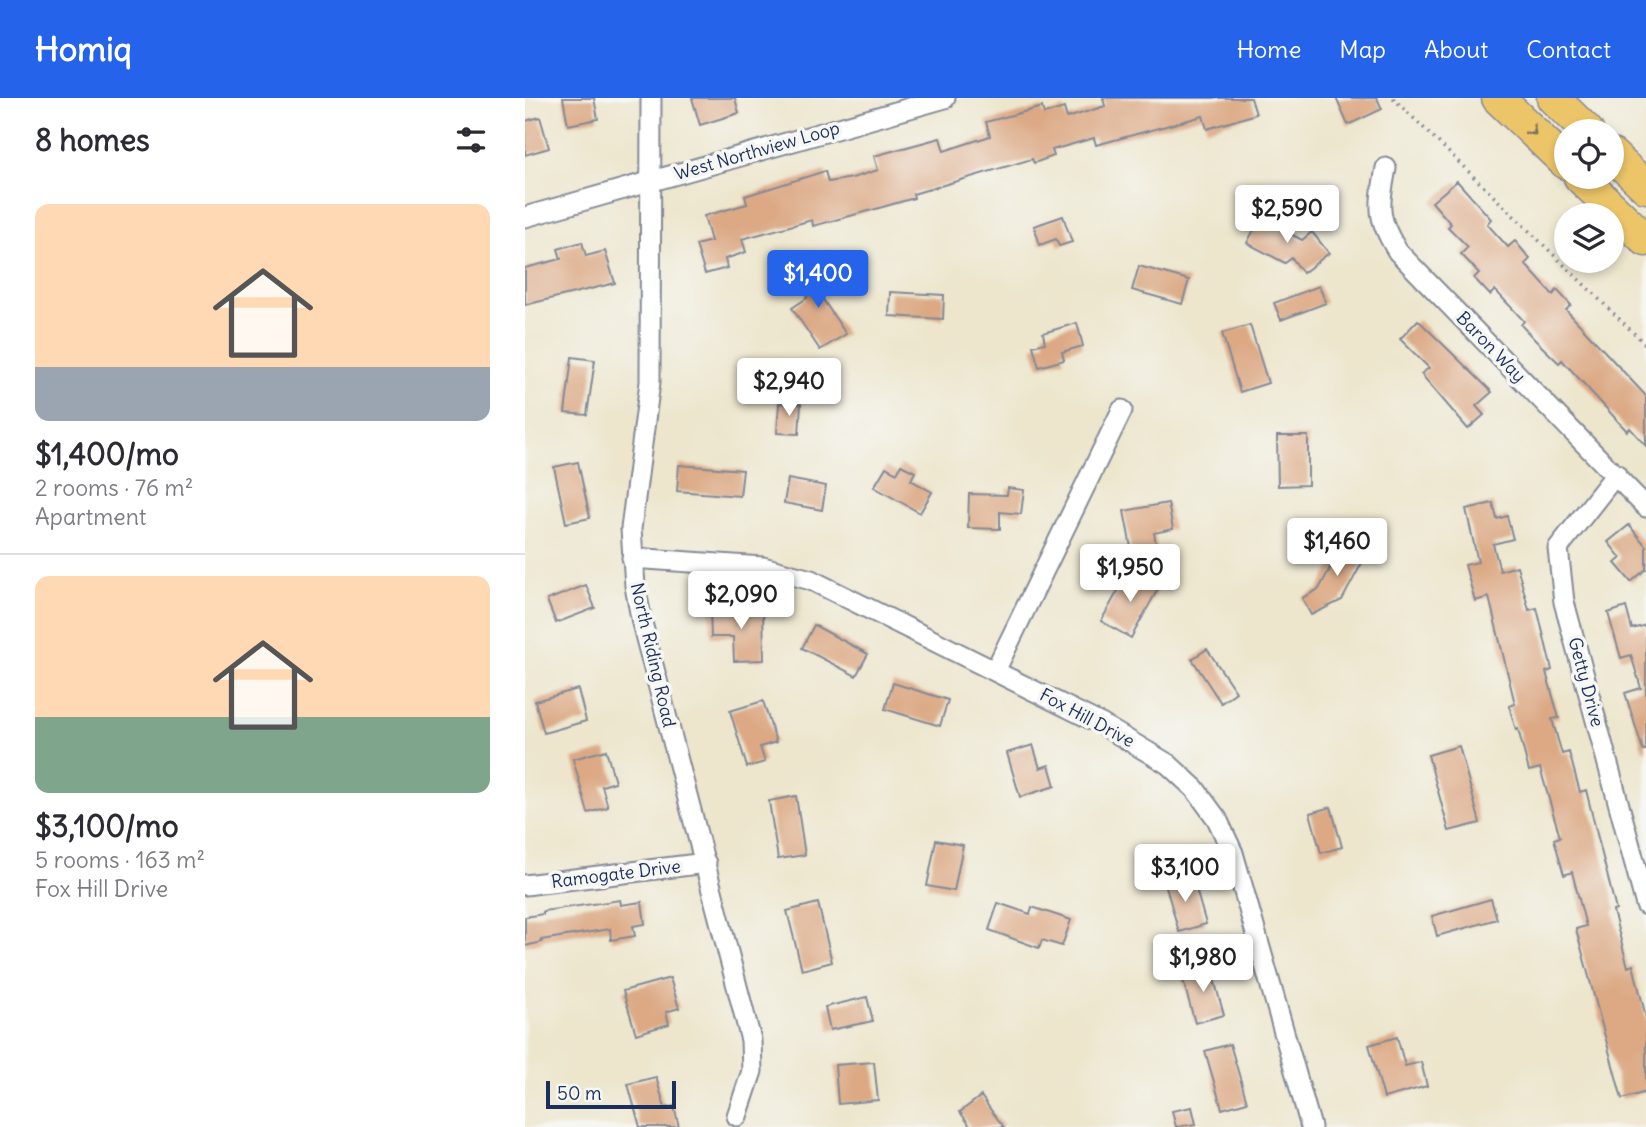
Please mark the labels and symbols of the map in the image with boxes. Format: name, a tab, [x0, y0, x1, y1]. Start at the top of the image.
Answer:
street label: West Northview Loop	[672, 116, 842, 185]
one-way arrow	[1524, 122, 1537, 135]
pin: $2,590	[1230, 186, 1344, 245]
pin: $1,400	[761, 250, 875, 310]
street label: Baron Way	[1452, 306, 1531, 387]
pin: $2,940	[732, 358, 846, 418]
pin: $1,460	[1280, 518, 1394, 578]
pin: $1,950	[1073, 545, 1187, 604]
pin: $2,090	[684, 572, 798, 631]
street label: North Riding Road	[626, 580, 681, 730]
street label: Getty Drive	[1563, 634, 1609, 729]
street label: Fox Hill Drive	[1036, 683, 1139, 752]
pin: $3,100	[1128, 844, 1242, 904]
street label: Ramogate Drive	[550, 854, 682, 893]
pin: $1,980	[1146, 934, 1260, 994]
scale bar	[546, 1078, 675, 1110]

